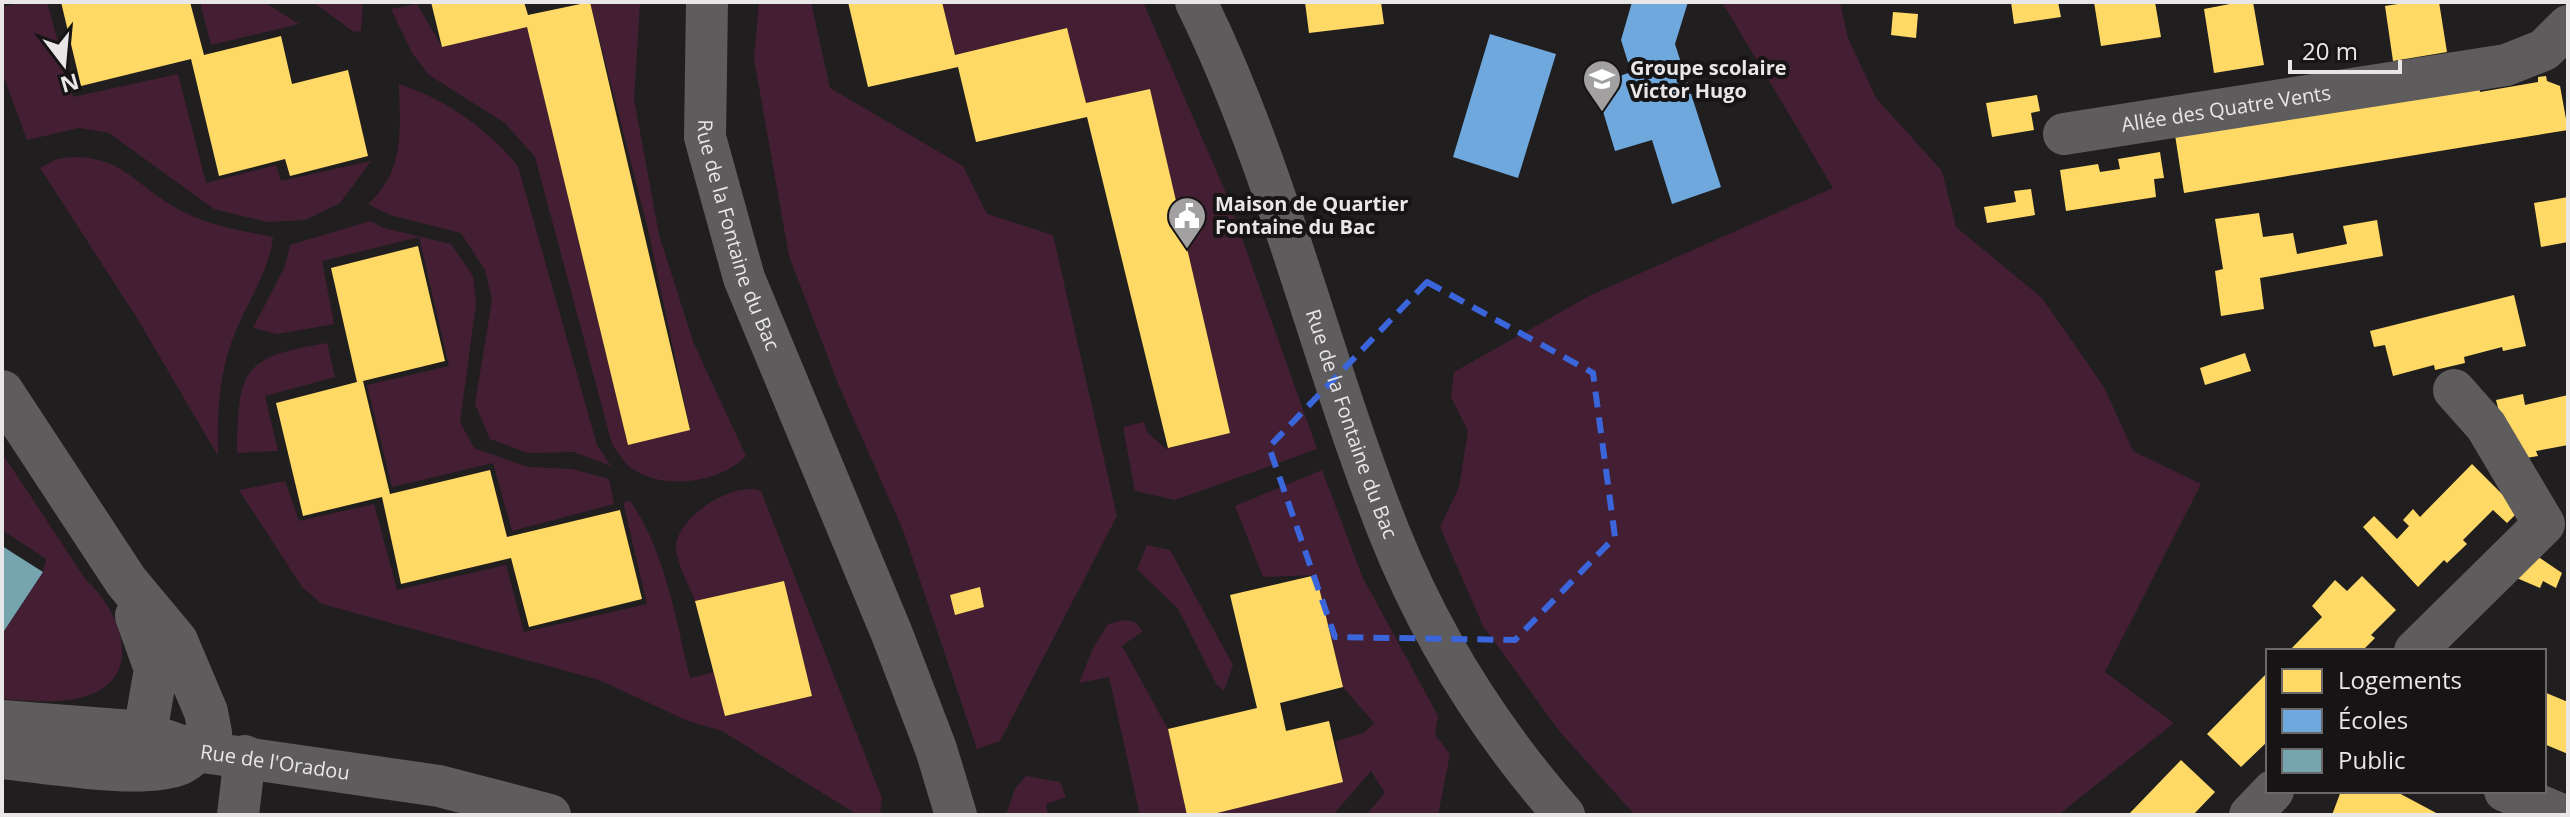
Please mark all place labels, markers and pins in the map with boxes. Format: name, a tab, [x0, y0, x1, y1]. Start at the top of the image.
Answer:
place label: Groupe scolaire Victor Hugo	[1630, 54, 1787, 104]
school or university icon: Groupe scolaire Victor Hugo	[1581, 58, 1623, 113]
place label: Maison de Quartier Fontaine du Bac	[1215, 190, 1408, 240]
public building icon: Maison de Quartier Fontaine du Bac	[1166, 195, 1208, 250]

